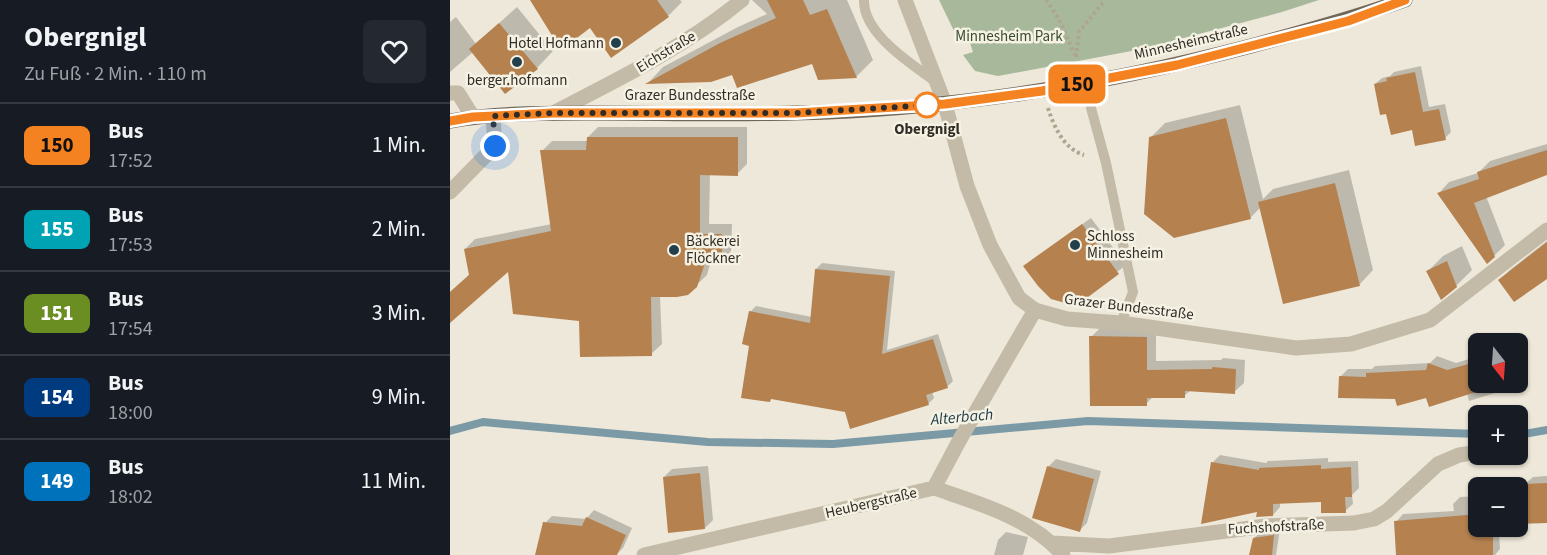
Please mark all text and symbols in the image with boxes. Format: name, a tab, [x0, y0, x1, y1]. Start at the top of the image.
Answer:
text: Obergnigl	[24, 17, 146, 57]
street label: Minnesheimstraße	[1132, 19, 1250, 65]
button: heart	[363, 20, 426, 83]
street label: Eichstraße	[632, 26, 700, 78]
park label: Minnesheim Park	[955, 26, 1063, 47]
place label: Hotel Hofmann	[509, 33, 604, 54]
marker: Hotel Hofmann	[609, 36, 623, 50]
marker: berger.hofmann	[510, 55, 524, 69]
text: Zu Fuß · 2 Min. · 110 m	[24, 60, 207, 88]
line badge: 150	[1042, 64, 1112, 104]
text: 150	[1060, 69, 1094, 99]
place label: berger.hofmann	[467, 70, 567, 91]
street label: Grazer Bundesstraße	[625, 85, 755, 106]
marker: Obergnigl	[914, 92, 940, 118]
text: Bus	[108, 115, 144, 147]
place label: Obergnigl	[894, 119, 960, 140]
text: 1 Min.	[372, 129, 426, 161]
text: 150	[40, 130, 74, 160]
your location	[480, 131, 510, 161]
text: 17:52	[108, 147, 153, 175]
text: Bus	[108, 199, 144, 231]
text: 2 Min.	[372, 213, 426, 245]
text: 155	[40, 214, 74, 244]
place label: Schloss Minnesheim	[1087, 226, 1163, 264]
text: 17:53	[108, 231, 153, 259]
place label: Bäckerei Flöckner	[686, 231, 741, 269]
marker: Schloss Minnesheim	[1068, 238, 1082, 252]
marker: Bäckerei Flöckner	[667, 243, 681, 257]
text: Bus	[108, 283, 144, 315]
street label: Grazer Bundesstraße	[1063, 289, 1195, 325]
text: 3 Min.	[372, 297, 426, 329]
text: 151	[40, 298, 74, 328]
text: 17:54	[108, 315, 153, 343]
north arrow	[1468, 333, 1528, 393]
map controls	[1468, 333, 1528, 537]
text: Bus	[108, 367, 144, 399]
text: 9 Min.	[372, 381, 426, 413]
text: 154	[40, 382, 74, 412]
text: 18:00	[108, 399, 153, 427]
water label: Alterbach	[929, 403, 994, 431]
button: +	[1468, 405, 1528, 465]
text: Bus	[108, 451, 144, 483]
text: 11 Min.	[361, 465, 426, 497]
text: 149	[40, 466, 74, 496]
button: −	[1468, 477, 1528, 537]
street label: Heubergstraße	[823, 482, 919, 524]
text: 18:02	[108, 483, 153, 511]
street label: Fuchshofstraße	[1227, 514, 1325, 540]

